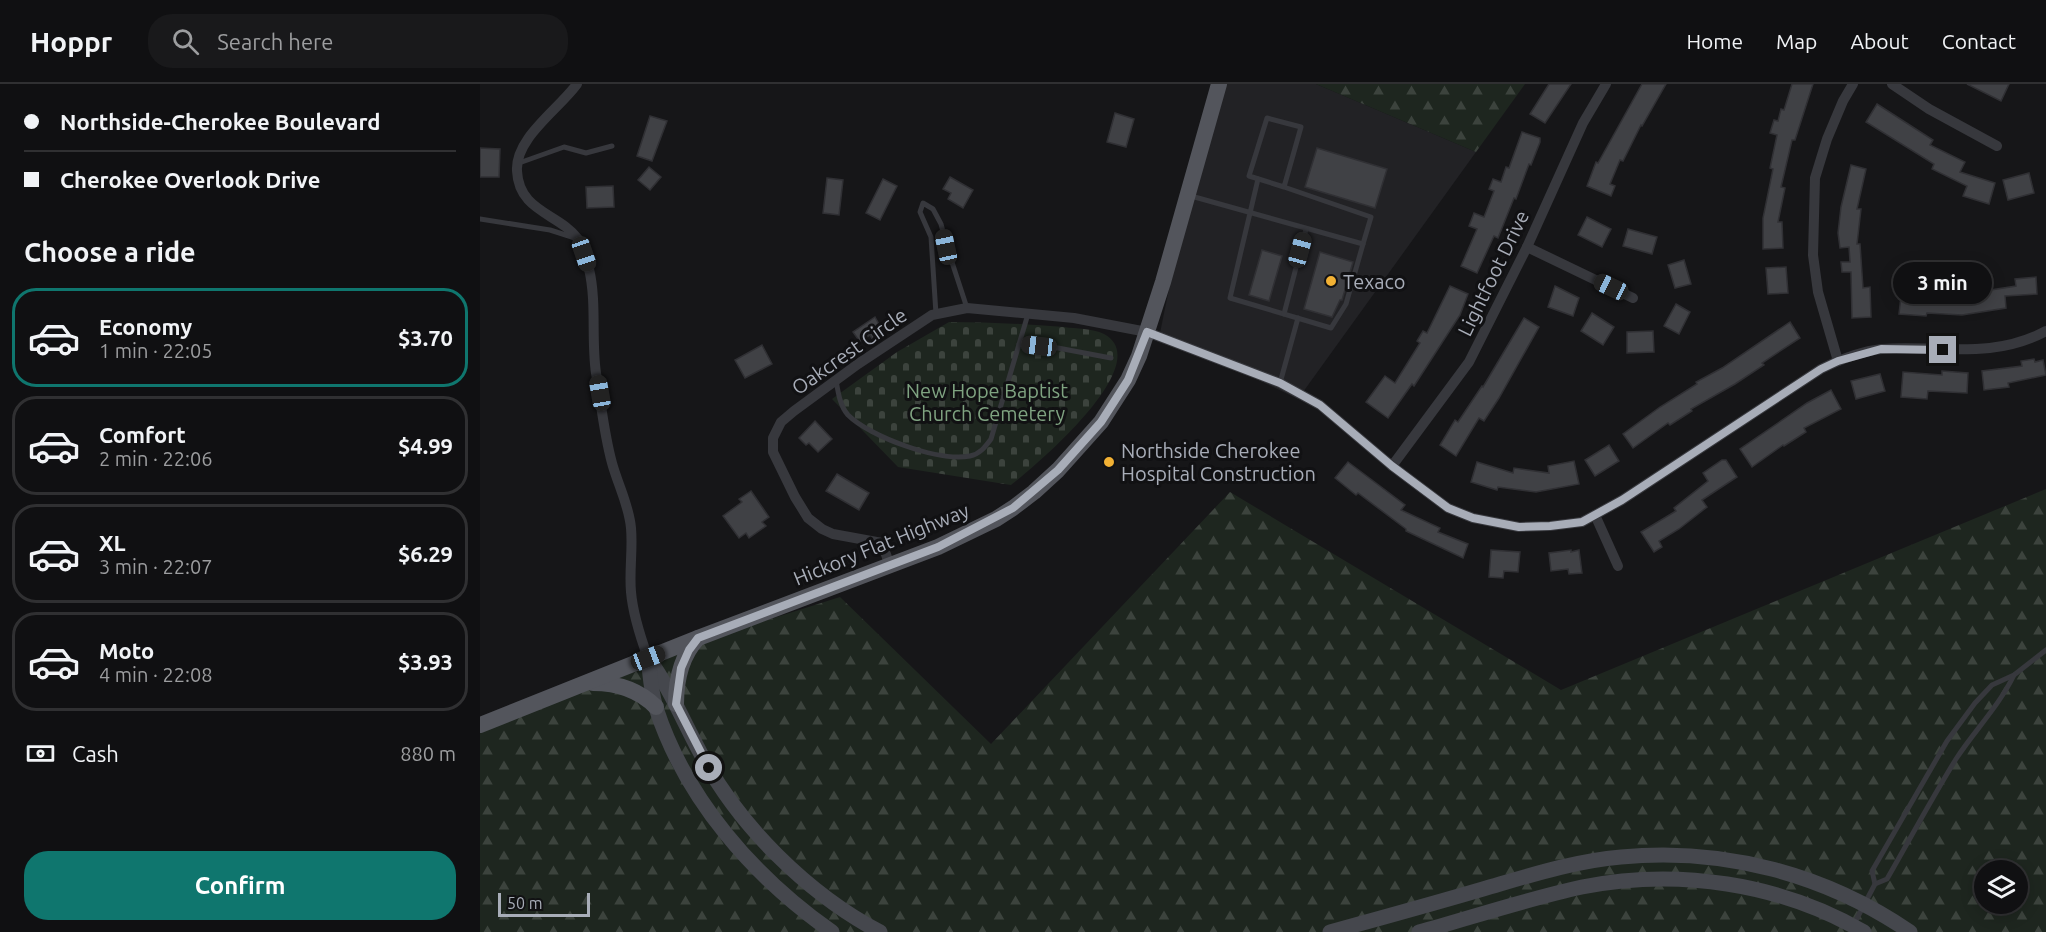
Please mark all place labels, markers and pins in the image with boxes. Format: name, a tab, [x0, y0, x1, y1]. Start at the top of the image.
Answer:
place label: Texaco	[1343, 270, 1405, 293]
marker: Texaco	[1324, 274, 1338, 288]
place label: Northside Cherokee Hospital Construction	[1121, 439, 1316, 485]
marker: Northside Cherokee Hospital Construction	[1102, 455, 1116, 469]

